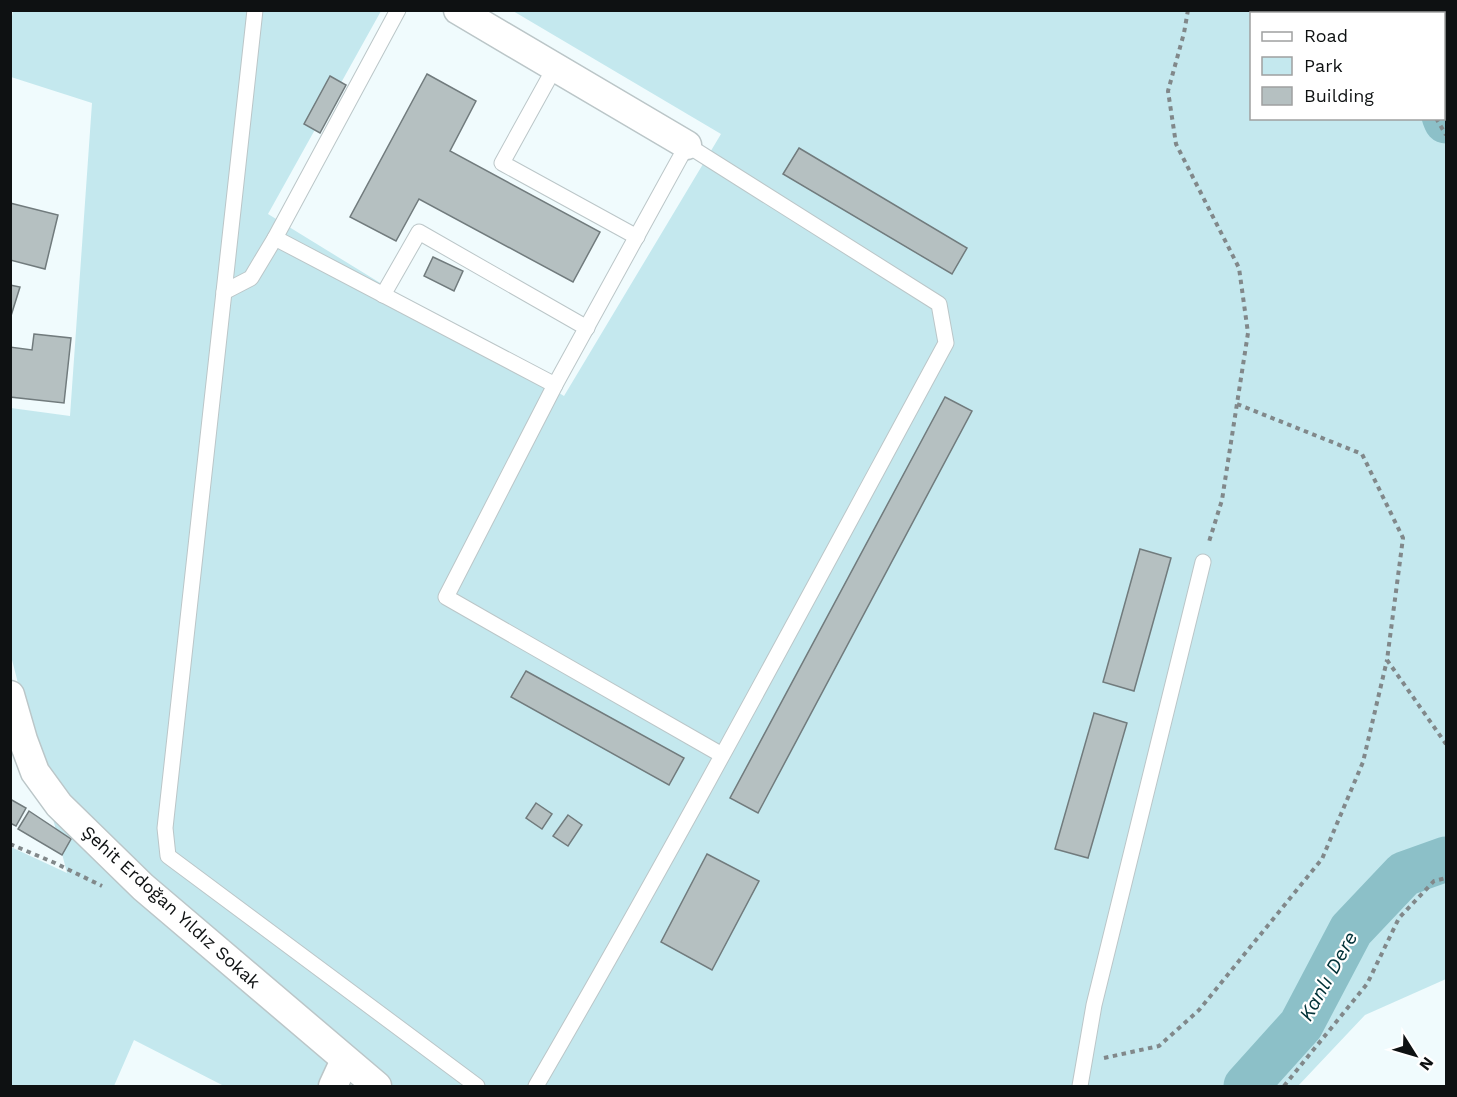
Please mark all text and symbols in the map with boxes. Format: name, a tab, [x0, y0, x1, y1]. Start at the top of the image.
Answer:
legend	[1250, 12, 1445, 120]
text: Road	[1304, 25, 1348, 46]
text: Park	[1304, 55, 1343, 76]
text: Building	[1304, 85, 1374, 106]
street label: Şehit Erdoğan Yıldız Sokak	[78, 821, 265, 992]
water label: Kanlı Dere	[1294, 927, 1362, 1025]
north arrow	[1385, 1025, 1445, 1085]
text: N	[1415, 1053, 1438, 1074]

